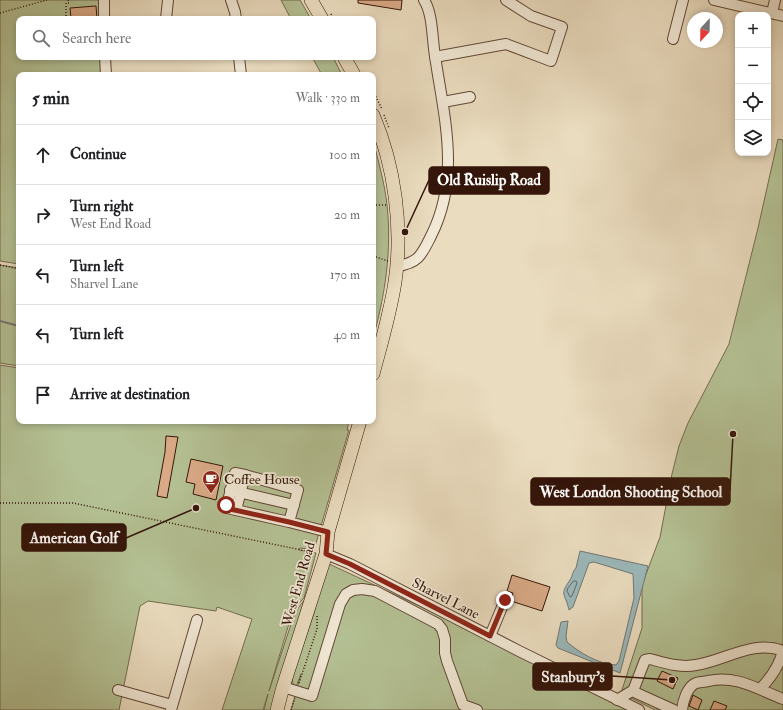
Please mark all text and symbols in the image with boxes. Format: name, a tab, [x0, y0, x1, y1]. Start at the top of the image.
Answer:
north arrow	[687, 12, 723, 48]
map controls	[735, 12, 771, 156]
button: +	[735, 12, 771, 48]
search box	[16, 16, 376, 60]
icon: search	[30, 27, 52, 49]
text: Search here	[62, 29, 131, 48]
button: −	[735, 48, 771, 84]
button: locate	[735, 84, 771, 120]
text: 5 min	[32, 88, 70, 109]
text: Walk · 330 m	[296, 90, 360, 106]
button: layers	[735, 120, 771, 156]
icon: ahead	[32, 144, 54, 166]
text: Continue	[70, 145, 126, 164]
text: 100 m	[329, 147, 360, 163]
callout: Old Ruislip Road	[429, 167, 549, 194]
text: Old Ruislip Road	[437, 171, 541, 191]
text: Turn right	[70, 197, 133, 216]
icon: right	[32, 204, 54, 226]
text: 20 m	[334, 207, 360, 223]
text: West End Road	[70, 216, 151, 232]
text: Turn left	[70, 257, 124, 276]
icon: left	[32, 264, 54, 286]
text: 170 m	[330, 267, 360, 283]
text: Sharvel Lane	[70, 276, 138, 292]
icon: left	[32, 324, 54, 346]
text: Turn left	[70, 325, 124, 344]
text: 40 m	[334, 327, 360, 343]
icon: arrive	[32, 384, 54, 406]
text: Arrive at destination	[70, 385, 190, 404]
cafe icon: Coffee House	[201, 469, 221, 494]
place label: Coffee House	[224, 471, 300, 488]
callout: West London Shooting School	[531, 478, 730, 505]
text: West London Shooting School	[539, 483, 723, 503]
route start	[217, 496, 235, 514]
callout: American Golf	[22, 524, 126, 551]
text: American Golf	[29, 529, 121, 548]
street label: West End Road	[278, 540, 319, 629]
street label: Sharvel Lane	[409, 574, 483, 623]
route end	[496, 591, 514, 609]
callout: Stanbury's	[533, 663, 612, 690]
text: Stanbury's	[541, 668, 605, 688]

